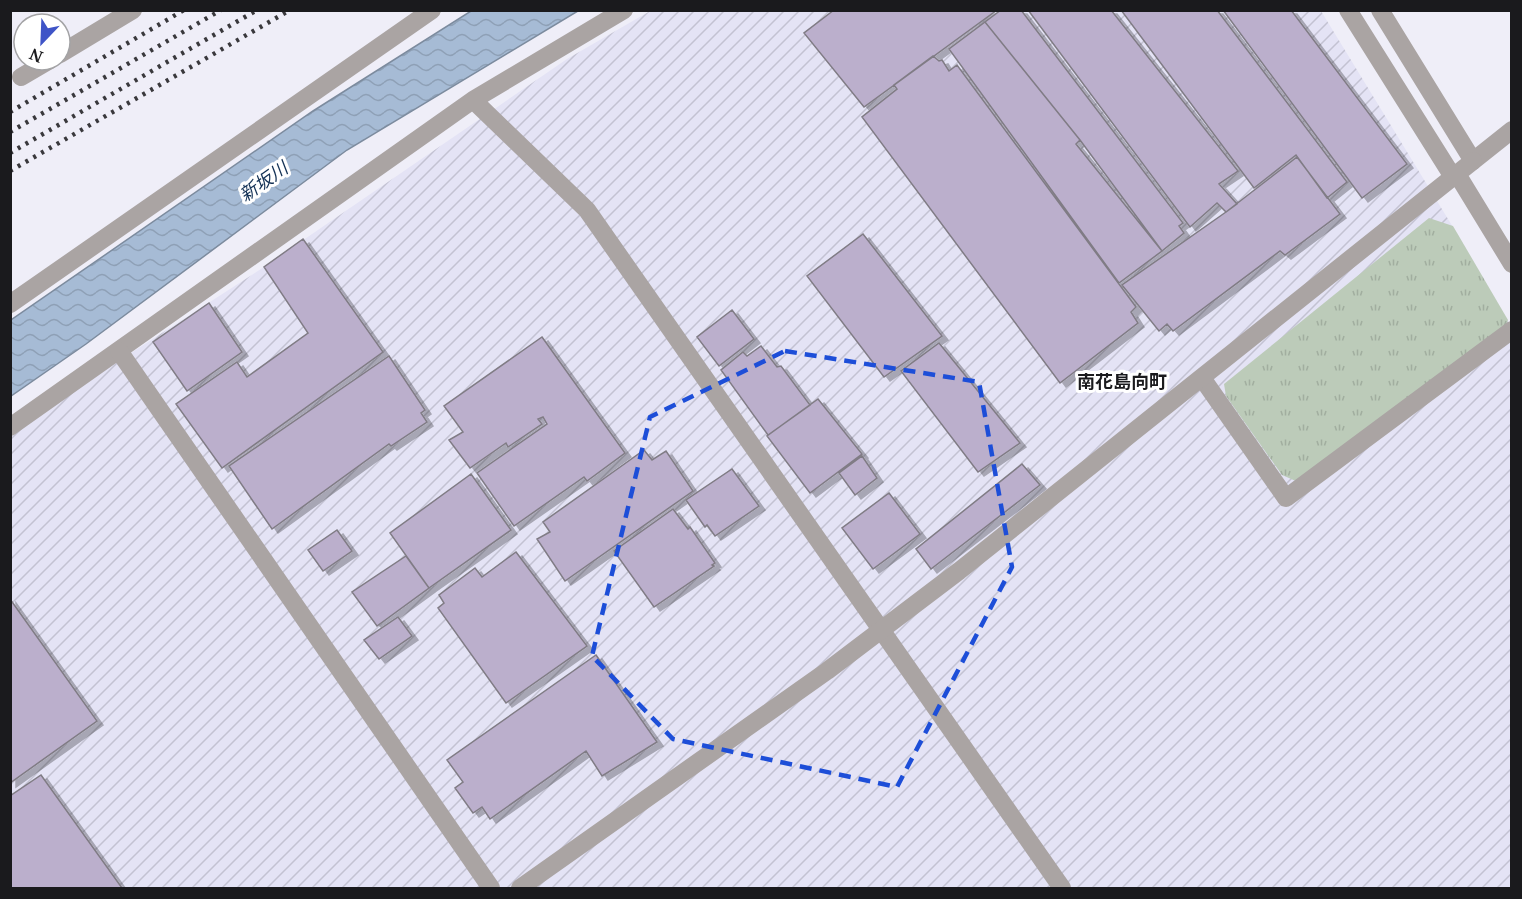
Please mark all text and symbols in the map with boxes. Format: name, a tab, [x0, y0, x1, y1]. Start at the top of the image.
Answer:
north arrow	[12, 12, 72, 72]
text: N	[26, 43, 46, 68]
water label: 新坂川	[234, 155, 294, 206]
district label: 南花島向町	[1077, 369, 1167, 393]

